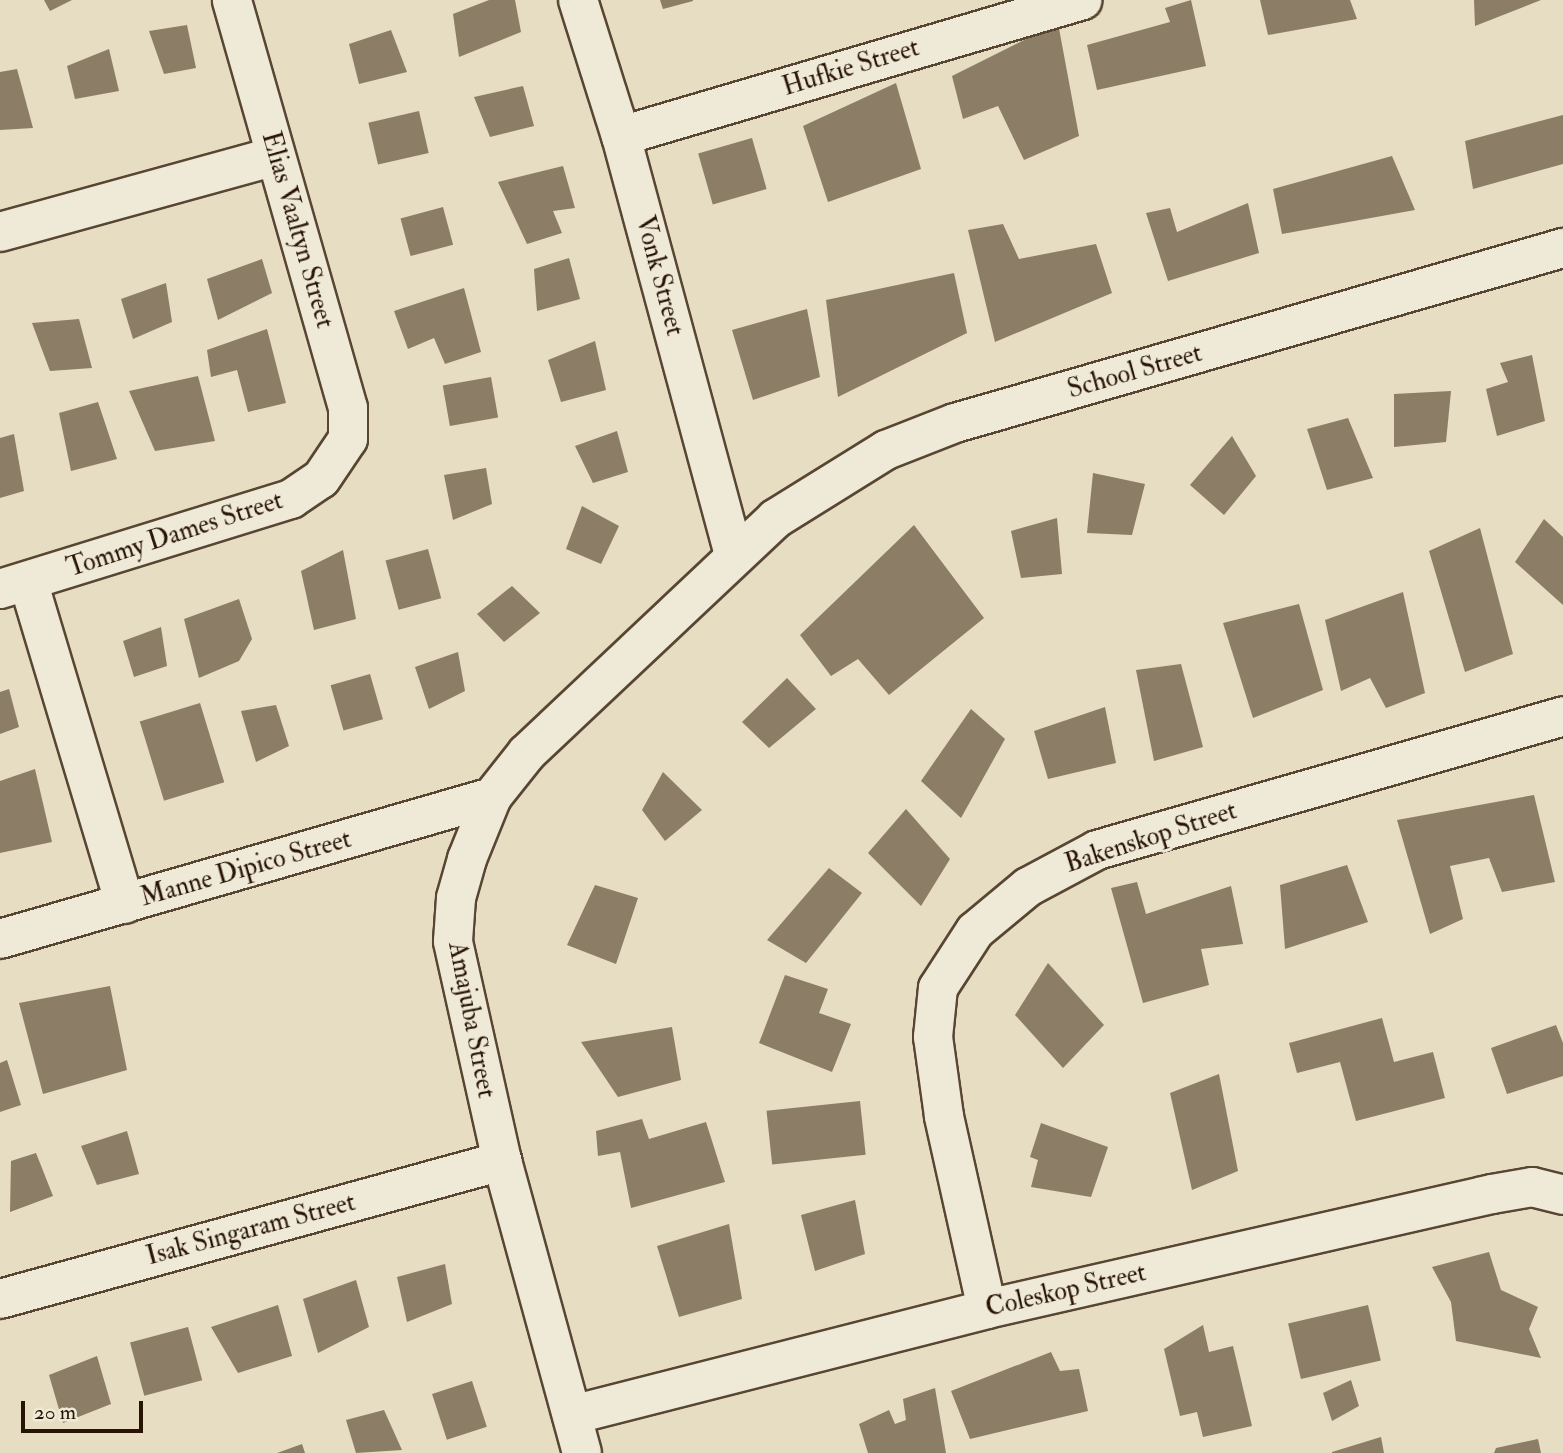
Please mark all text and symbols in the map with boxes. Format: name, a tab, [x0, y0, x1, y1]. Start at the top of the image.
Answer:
street label: Hufkie Street	[779, 32, 923, 104]
street label: Elias Vaaltyn Street	[254, 128, 340, 332]
street label: Vonk Street	[628, 213, 690, 339]
street label: School Street	[1064, 338, 1206, 406]
street label: Tommy Dames Street	[63, 485, 287, 585]
street label: Bakenskop Street	[1061, 796, 1241, 880]
street label: Manne Dipico Street	[137, 824, 355, 914]
street label: Amajuba Street	[441, 939, 501, 1101]
street label: Isak Singaram Street	[143, 1187, 359, 1273]
street label: Coleskop Street	[983, 1257, 1149, 1325]
scale bar	[24, 1386, 147, 1430]
text: 20 m	[34, 1399, 76, 1426]

